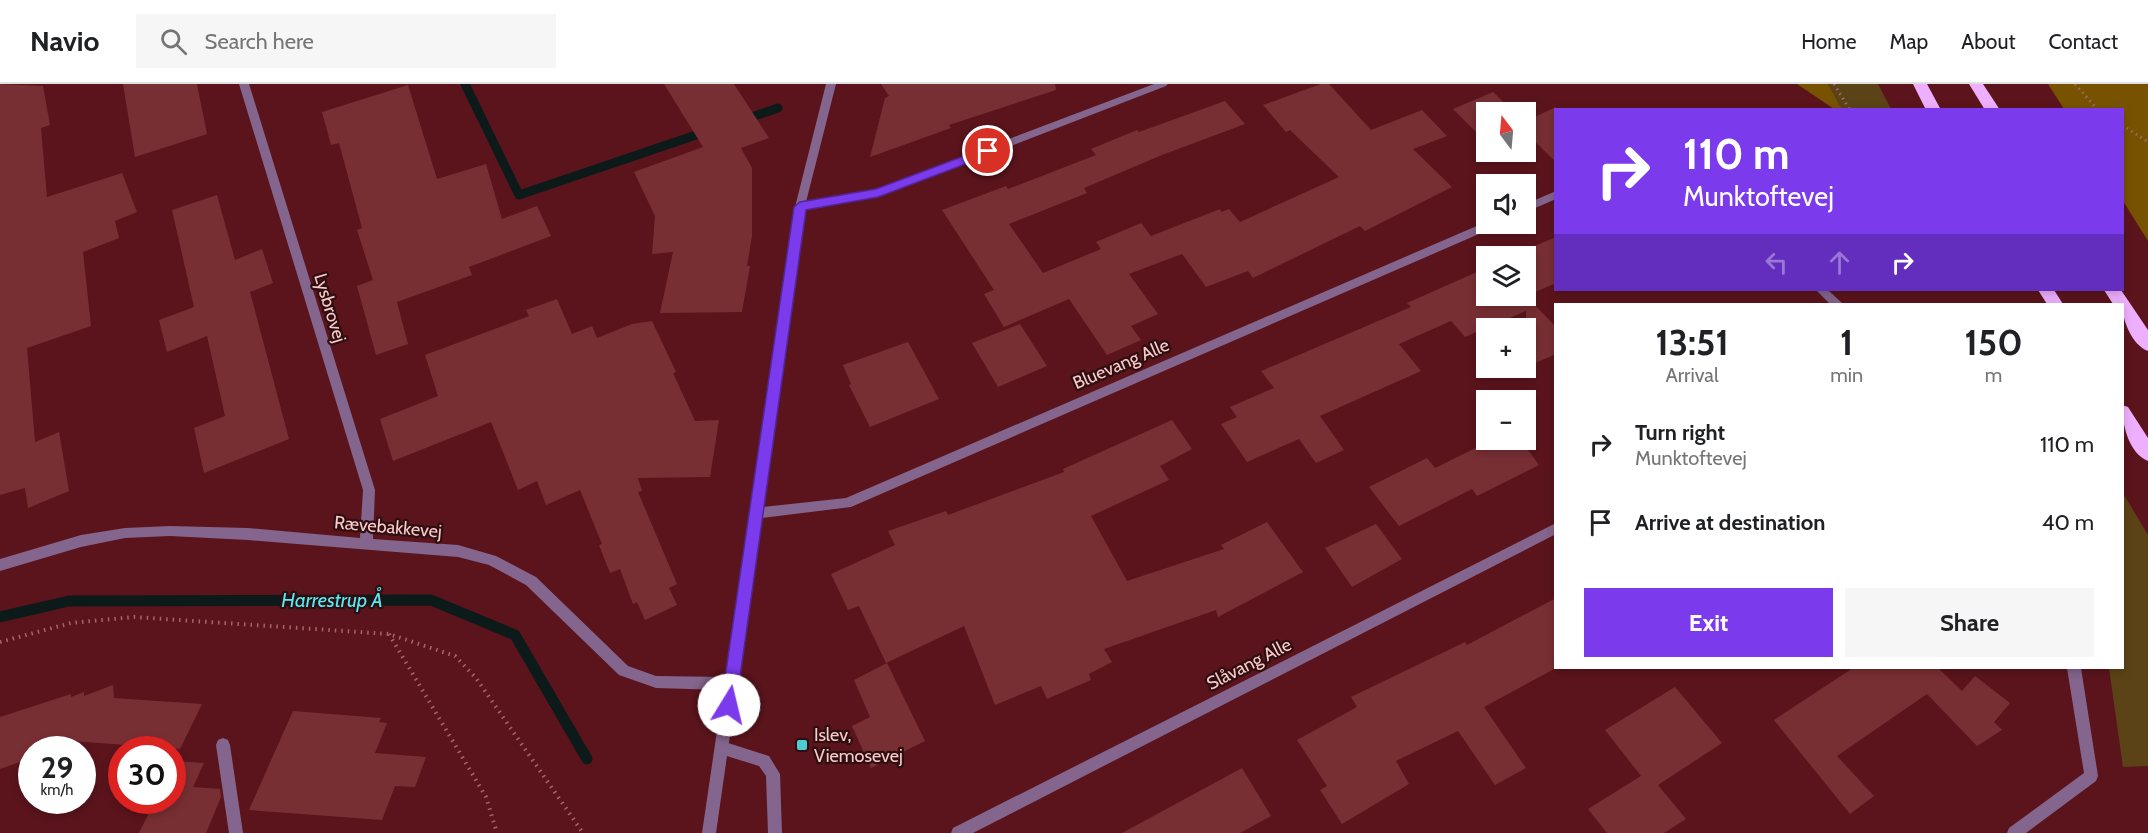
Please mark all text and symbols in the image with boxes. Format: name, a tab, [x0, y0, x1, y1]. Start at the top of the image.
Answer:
search box	[136, 14, 556, 68]
text: Navio	[30, 24, 100, 58]
icon: search	[157, 25, 190, 58]
text: Search here	[205, 28, 314, 55]
text: Home	[1801, 29, 1857, 54]
text: Map	[1890, 29, 1928, 54]
text: About	[1961, 29, 2015, 54]
text: Contact	[2048, 29, 2118, 54]
north arrow	[1476, 102, 1536, 162]
map controls	[1476, 102, 1536, 450]
pin	[962, 125, 1013, 176]
text: 110 m	[1683, 128, 1790, 180]
icon: right	[1584, 132, 1662, 210]
icon: arrive	[971, 134, 1004, 167]
button: sound	[1476, 174, 1536, 234]
text: Munktoftevej	[1683, 180, 1834, 213]
button: layers	[1476, 246, 1536, 306]
icon: left	[1760, 246, 1793, 279]
icon: ahead	[1823, 246, 1856, 279]
icon: right	[1886, 246, 1919, 279]
street label: Lysbrovej	[309, 271, 351, 345]
button: +	[1476, 318, 1536, 378]
text: 13:51	[1655, 320, 1729, 364]
text: 1	[1840, 320, 1853, 364]
text: 150	[1965, 320, 2023, 364]
street label: Bluevang Alle	[1070, 334, 1172, 394]
text: Arrival	[1665, 363, 1719, 387]
text: min	[1830, 363, 1863, 387]
text: m	[1985, 363, 2002, 387]
button: −	[1476, 390, 1536, 450]
text: Turn right	[1635, 419, 1725, 446]
icon: right	[1584, 428, 1617, 461]
text: 110 m	[2040, 431, 2094, 458]
text: Munktoftevej	[1635, 446, 1747, 470]
icon: arrive	[1584, 506, 1617, 539]
text: Arrive at destination	[1635, 509, 1825, 536]
text: 40 m	[2042, 509, 2094, 536]
street label: Rævebakkevej	[333, 511, 443, 543]
water label: Harrestrup Å	[281, 587, 383, 612]
button: Exit	[1584, 588, 1833, 657]
button: Share	[1845, 588, 2094, 657]
street label: Slåvang Alle	[1203, 633, 1295, 695]
position arrow	[697, 673, 761, 737]
place label: Islev, Viemosevej	[814, 724, 903, 767]
speed limit sign: 30	[108, 736, 186, 814]
marker: Islev, Viemosevej	[795, 738, 809, 752]
text: 29	[41, 749, 73, 786]
text: km/h	[41, 781, 73, 799]

